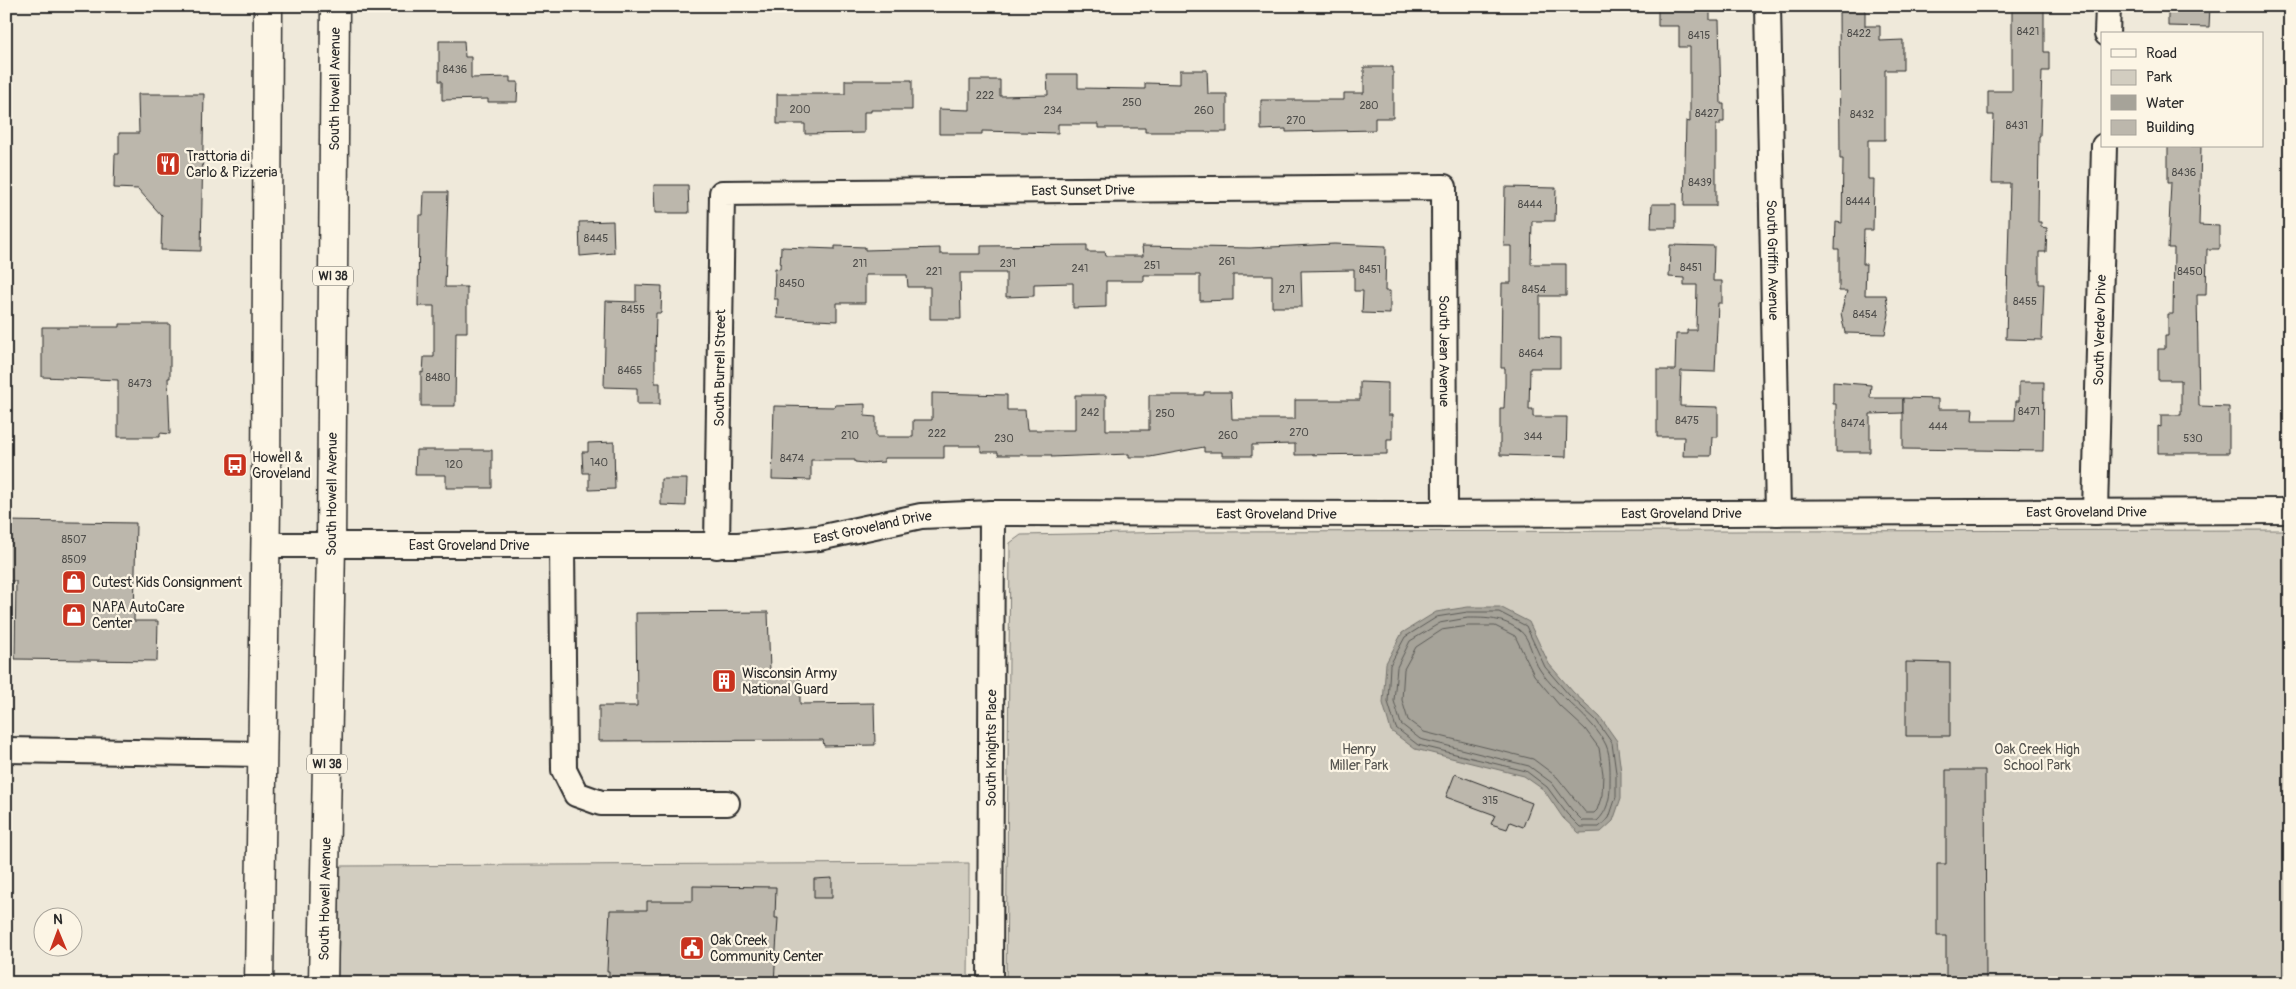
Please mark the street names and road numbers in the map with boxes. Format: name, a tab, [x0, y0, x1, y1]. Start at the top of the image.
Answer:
street label: South Howell Avenue	[325, 27, 343, 151]
street label: East Sunset Drive	[1031, 181, 1135, 199]
street label: South Griffin Avenue	[1763, 200, 1783, 320]
road number: WI 38	[313, 266, 353, 286]
street label: South Verdev Drive	[2090, 274, 2109, 386]
street label: South Jean Avenue	[1436, 295, 1453, 407]
street label: South Burrell Street	[710, 309, 729, 427]
street label: South Howell Avenue	[322, 432, 340, 556]
street label: East Groveland Drive	[2026, 503, 2147, 520]
street label: East Groveland Drive	[1621, 504, 1742, 522]
street label: East Groveland Drive	[1216, 505, 1337, 522]
street label: East Groveland Drive	[813, 507, 932, 547]
street label: East Groveland Drive	[409, 537, 529, 554]
street label: South Knights Place	[982, 689, 1000, 807]
road number: WI 38	[307, 754, 347, 774]
street label: South Howell Avenue	[315, 837, 334, 961]

